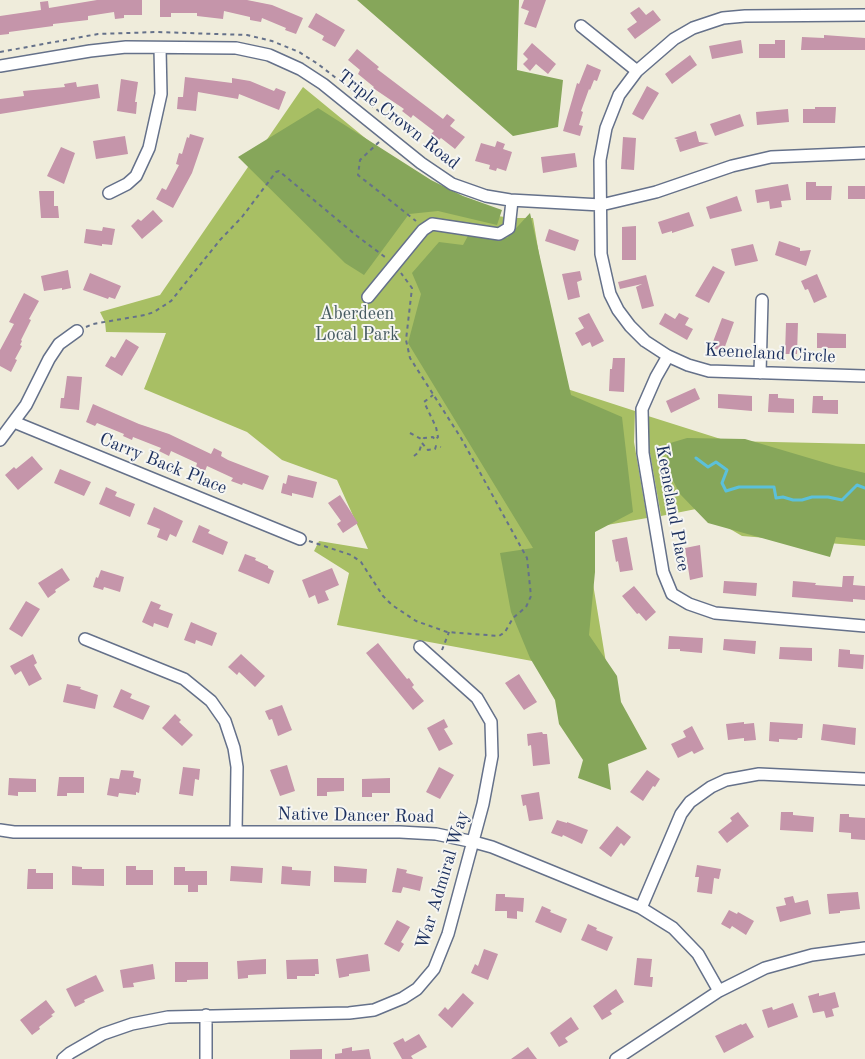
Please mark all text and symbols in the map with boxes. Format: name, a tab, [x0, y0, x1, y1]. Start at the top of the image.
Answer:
street label: Triple Crown Road	[332, 65, 464, 175]
park label: Aberdeen Local Park	[315, 303, 399, 346]
street label: Keeneland Circle	[704, 340, 836, 368]
street label: Carry Back Place	[96, 429, 230, 499]
street label: Keeneland Place	[650, 443, 694, 573]
street label: Native Dancer Road	[277, 804, 435, 828]
street label: War Admiral Way	[412, 808, 474, 952]

